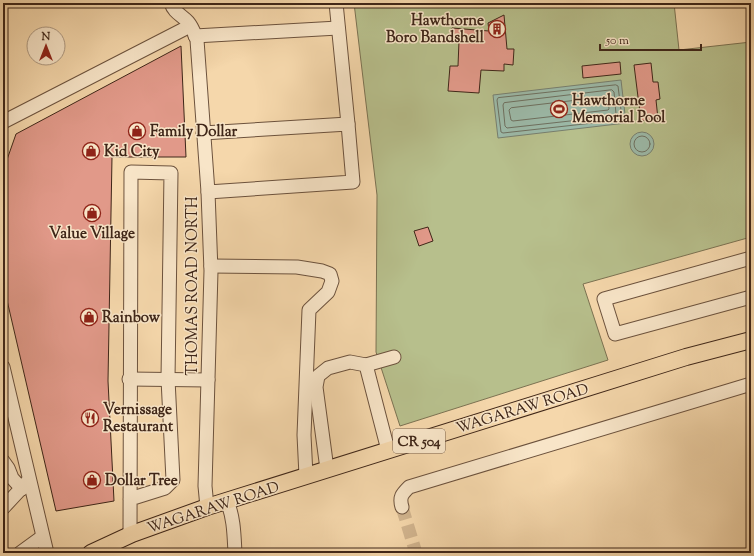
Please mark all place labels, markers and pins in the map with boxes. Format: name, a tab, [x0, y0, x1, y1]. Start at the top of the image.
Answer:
place label: Hawthorne Boro Bandshell	[386, 11, 485, 49]
building icon: Hawthorne Boro Bandshell	[487, 19, 507, 39]
place label: Hawthorne Memorial Pool	[572, 91, 666, 129]
sports icon: Hawthorne Memorial Pool	[549, 99, 569, 119]
shop icon: Family Dollar	[127, 121, 147, 141]
place label: Family Dollar	[150, 122, 237, 143]
shop icon: Kid City	[81, 141, 101, 161]
place label: Kid City	[104, 142, 160, 163]
shop icon: Value Village	[82, 203, 102, 223]
place label: Value Village	[49, 224, 135, 245]
shop icon: Rainbow	[79, 307, 99, 327]
place label: Rainbow	[102, 308, 161, 329]
place label: Vernissage Restaurant	[103, 400, 174, 438]
restaurant icon: Vernissage Restaurant	[80, 408, 100, 428]
shop icon: Dollar Tree	[82, 470, 102, 490]
place label: Dollar Tree	[105, 471, 178, 492]

